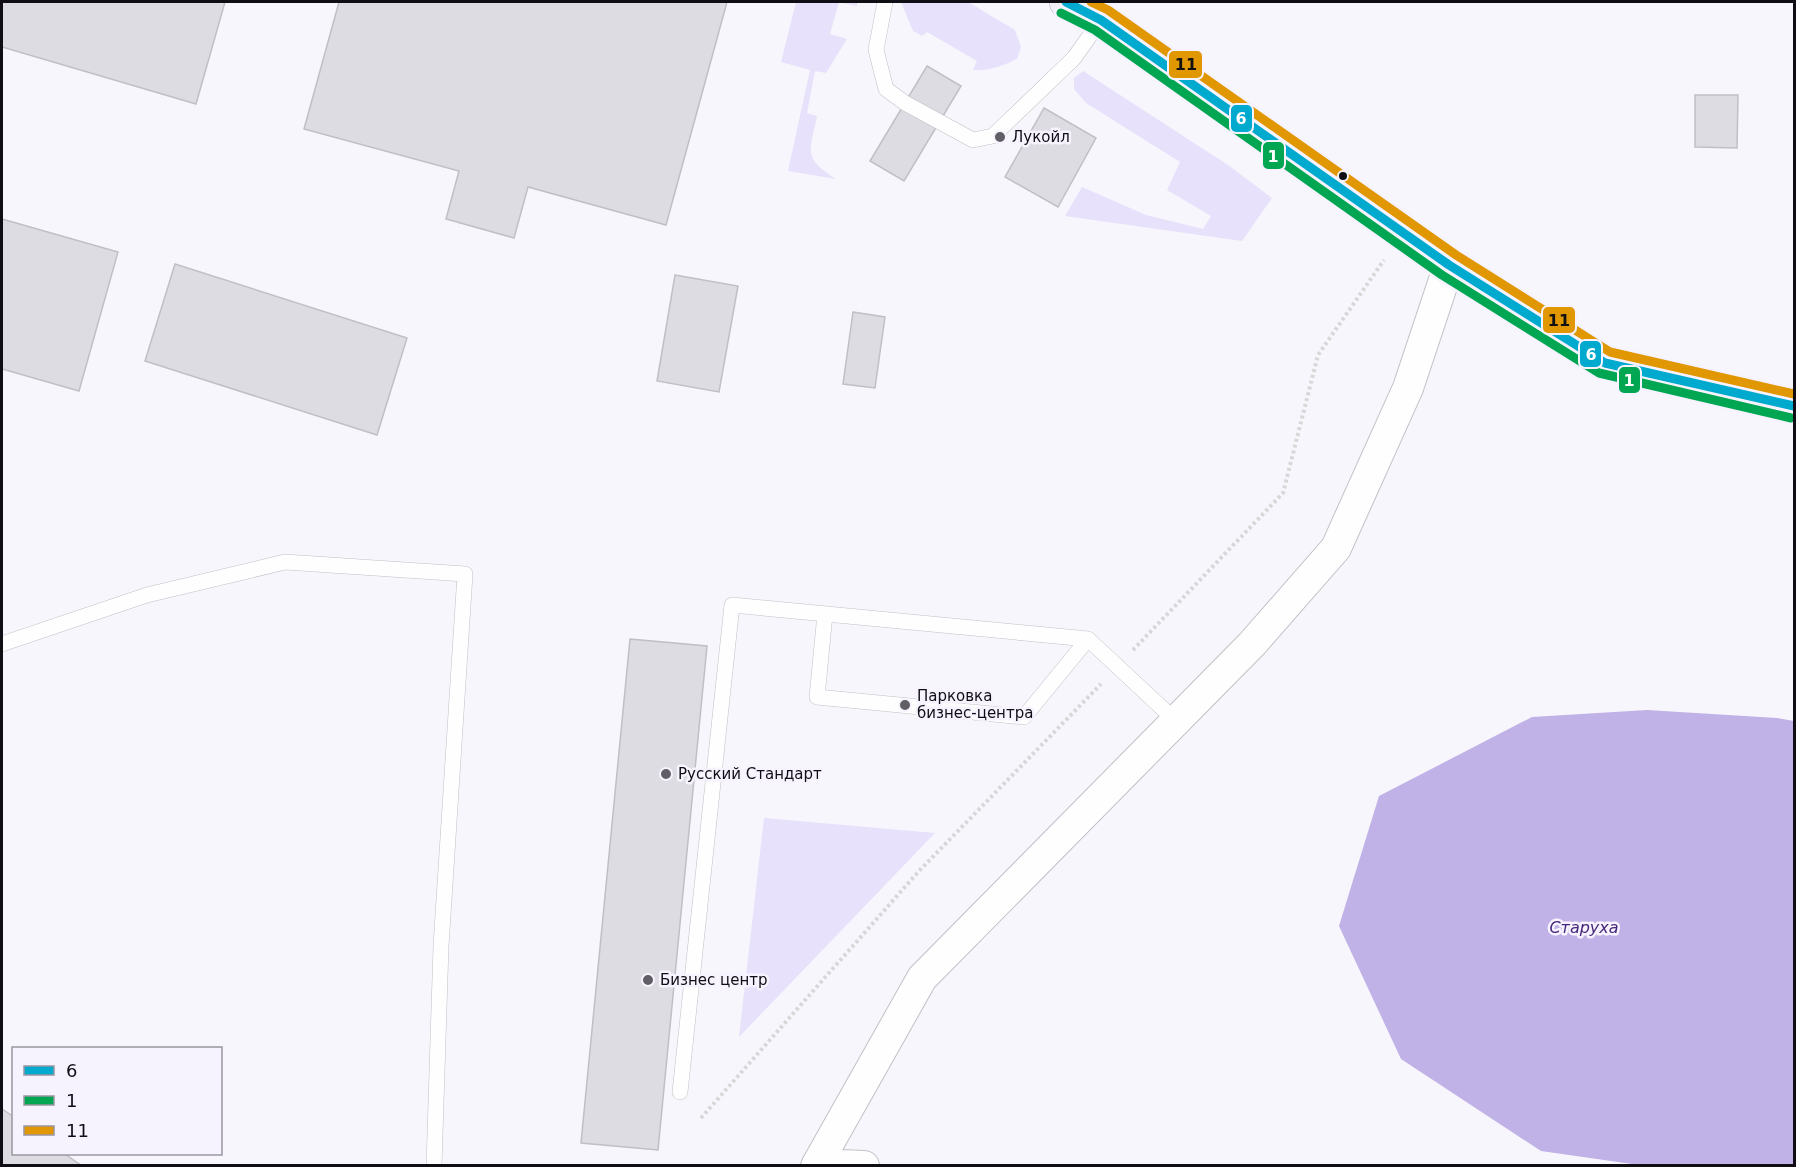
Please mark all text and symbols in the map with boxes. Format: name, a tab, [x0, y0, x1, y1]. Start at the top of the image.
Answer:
line badge: 11	[1168, 50, 1203, 79]
text: 11	[1175, 55, 1197, 74]
line badge: 6	[1230, 104, 1253, 133]
text: 6	[1235, 109, 1247, 128]
place label: Лукойл	[1012, 128, 1070, 146]
marker: Лукойл	[993, 130, 1007, 144]
line badge: 1	[1262, 141, 1285, 170]
text: 1	[1267, 147, 1279, 166]
unlabelled marker	[1337, 170, 1349, 182]
line badge: 11	[1542, 306, 1576, 334]
text: 11	[1548, 311, 1570, 330]
line badge: 6	[1579, 340, 1602, 368]
text: 6	[1585, 345, 1597, 364]
line badge: 1	[1618, 366, 1641, 394]
text: 1	[1623, 371, 1635, 390]
place label: Парковка бизнес-центра	[917, 687, 1033, 722]
marker: Парковка бизнес-центра	[898, 698, 912, 712]
place label: Русский Стандарт	[678, 765, 822, 783]
marker: Русский Стандарт	[659, 767, 673, 781]
water label: Старуха	[1549, 918, 1619, 937]
place label: Бизнес центр	[660, 971, 768, 989]
marker: Бизнес центр	[641, 973, 655, 987]
legend	[12, 1047, 222, 1155]
text: 6	[66, 1060, 77, 1081]
text: 1	[66, 1090, 77, 1111]
text: 11	[66, 1120, 89, 1141]

